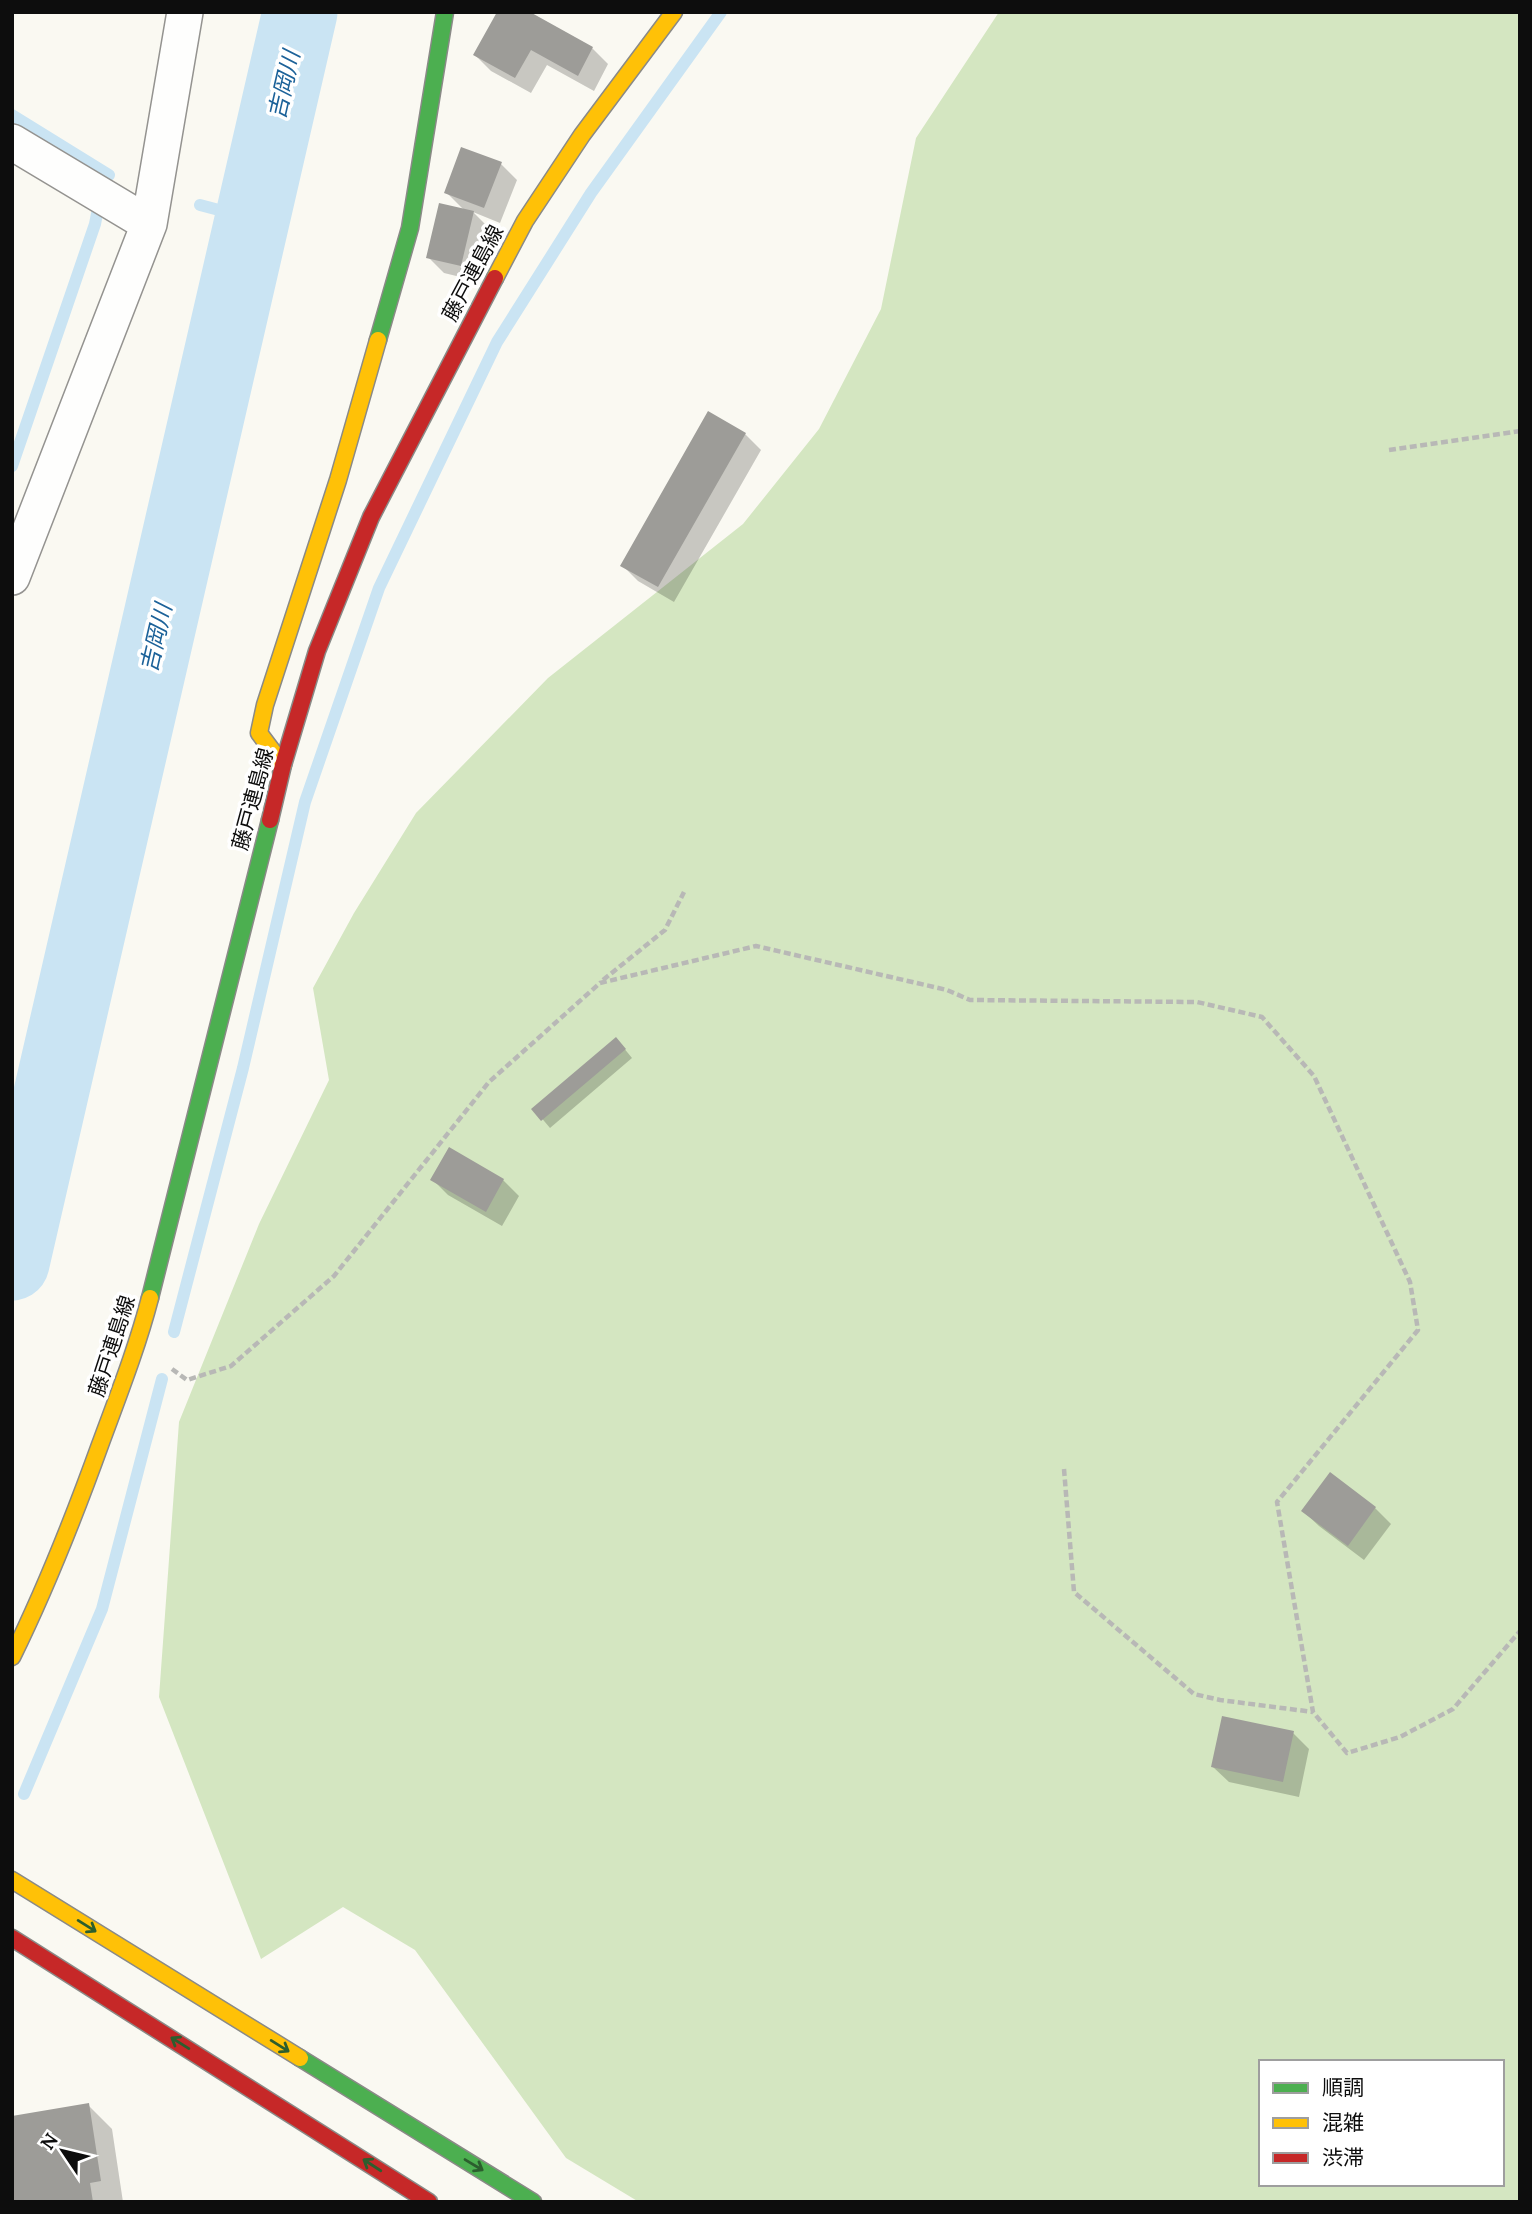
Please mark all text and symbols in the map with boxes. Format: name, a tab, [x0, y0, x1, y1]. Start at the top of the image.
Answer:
water label: 吉岡川	[262, 45, 306, 122]
street label: 藤戸連島線	[436, 220, 509, 325]
water label: 吉岡川	[134, 598, 178, 675]
street label: 藤戸連島線	[226, 745, 279, 853]
street label: 藤戸連島線	[82, 1292, 141, 1400]
one-way arrow	[77, 1918, 96, 1933]
one-way arrow	[170, 2036, 190, 2050]
one-way arrow	[270, 2039, 289, 2054]
legend	[1259, 2060, 1504, 2186]
text: 順調	[1322, 2074, 1364, 2101]
text: 混雑	[1322, 2109, 1364, 2136]
north arrow	[28, 2116, 98, 2186]
text: N	[35, 2128, 63, 2154]
text: 渋滞	[1322, 2144, 1364, 2171]
one-way arrow	[362, 2158, 382, 2172]
one-way arrow	[463, 2159, 483, 2173]

